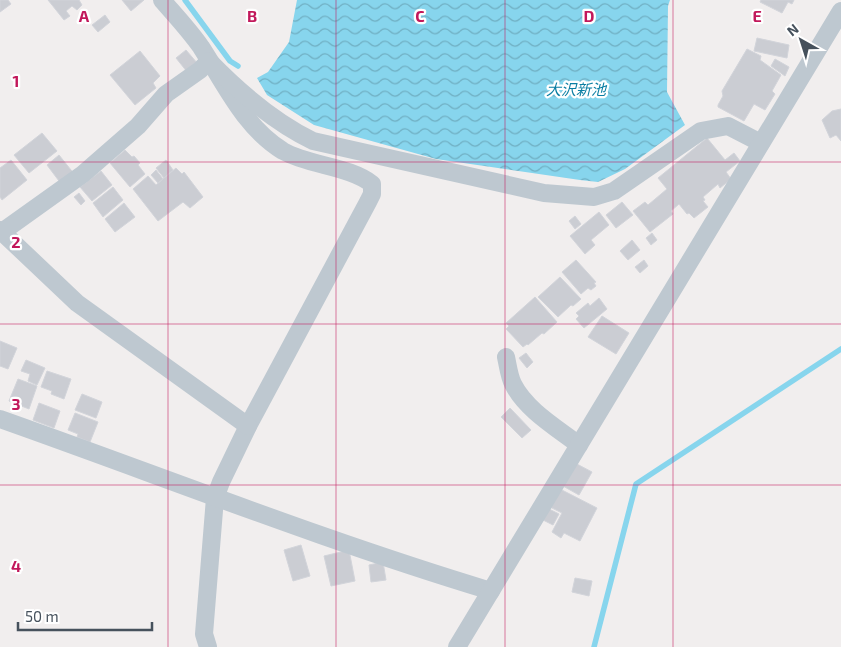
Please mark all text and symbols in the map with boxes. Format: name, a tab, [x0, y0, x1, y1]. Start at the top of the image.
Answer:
text: A	[79, 6, 90, 25]
text: B	[247, 6, 257, 25]
text: C	[415, 6, 425, 25]
text: D	[584, 6, 595, 25]
text: E	[752, 6, 762, 25]
north arrow	[776, 15, 826, 65]
text: N	[783, 20, 802, 39]
text: 1	[13, 71, 19, 90]
water label: 大沢新池	[546, 80, 608, 98]
text: 2	[11, 232, 21, 251]
text: 3	[11, 394, 21, 413]
text: 4	[11, 556, 21, 575]
scale bar	[18, 600, 151, 632]
text: 50 m	[25, 607, 59, 625]

